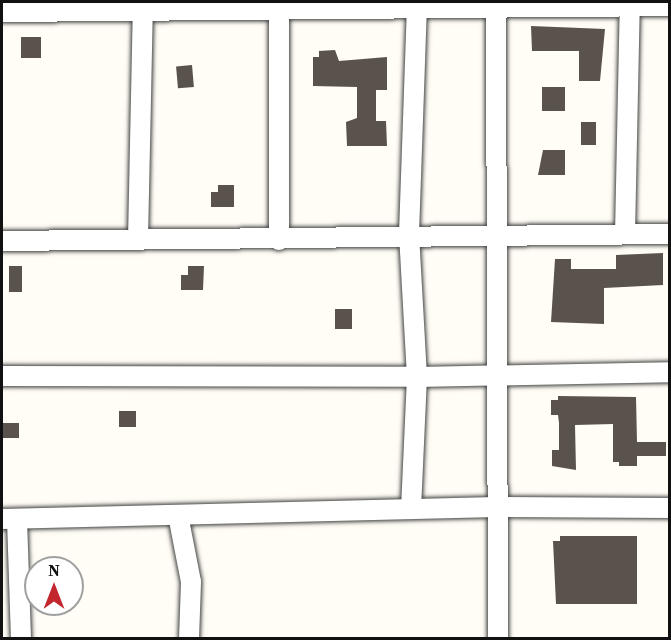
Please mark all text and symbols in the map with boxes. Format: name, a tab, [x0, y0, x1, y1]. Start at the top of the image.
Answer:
north arrow	[24, 556, 84, 616]
text: N	[48, 559, 60, 581]

